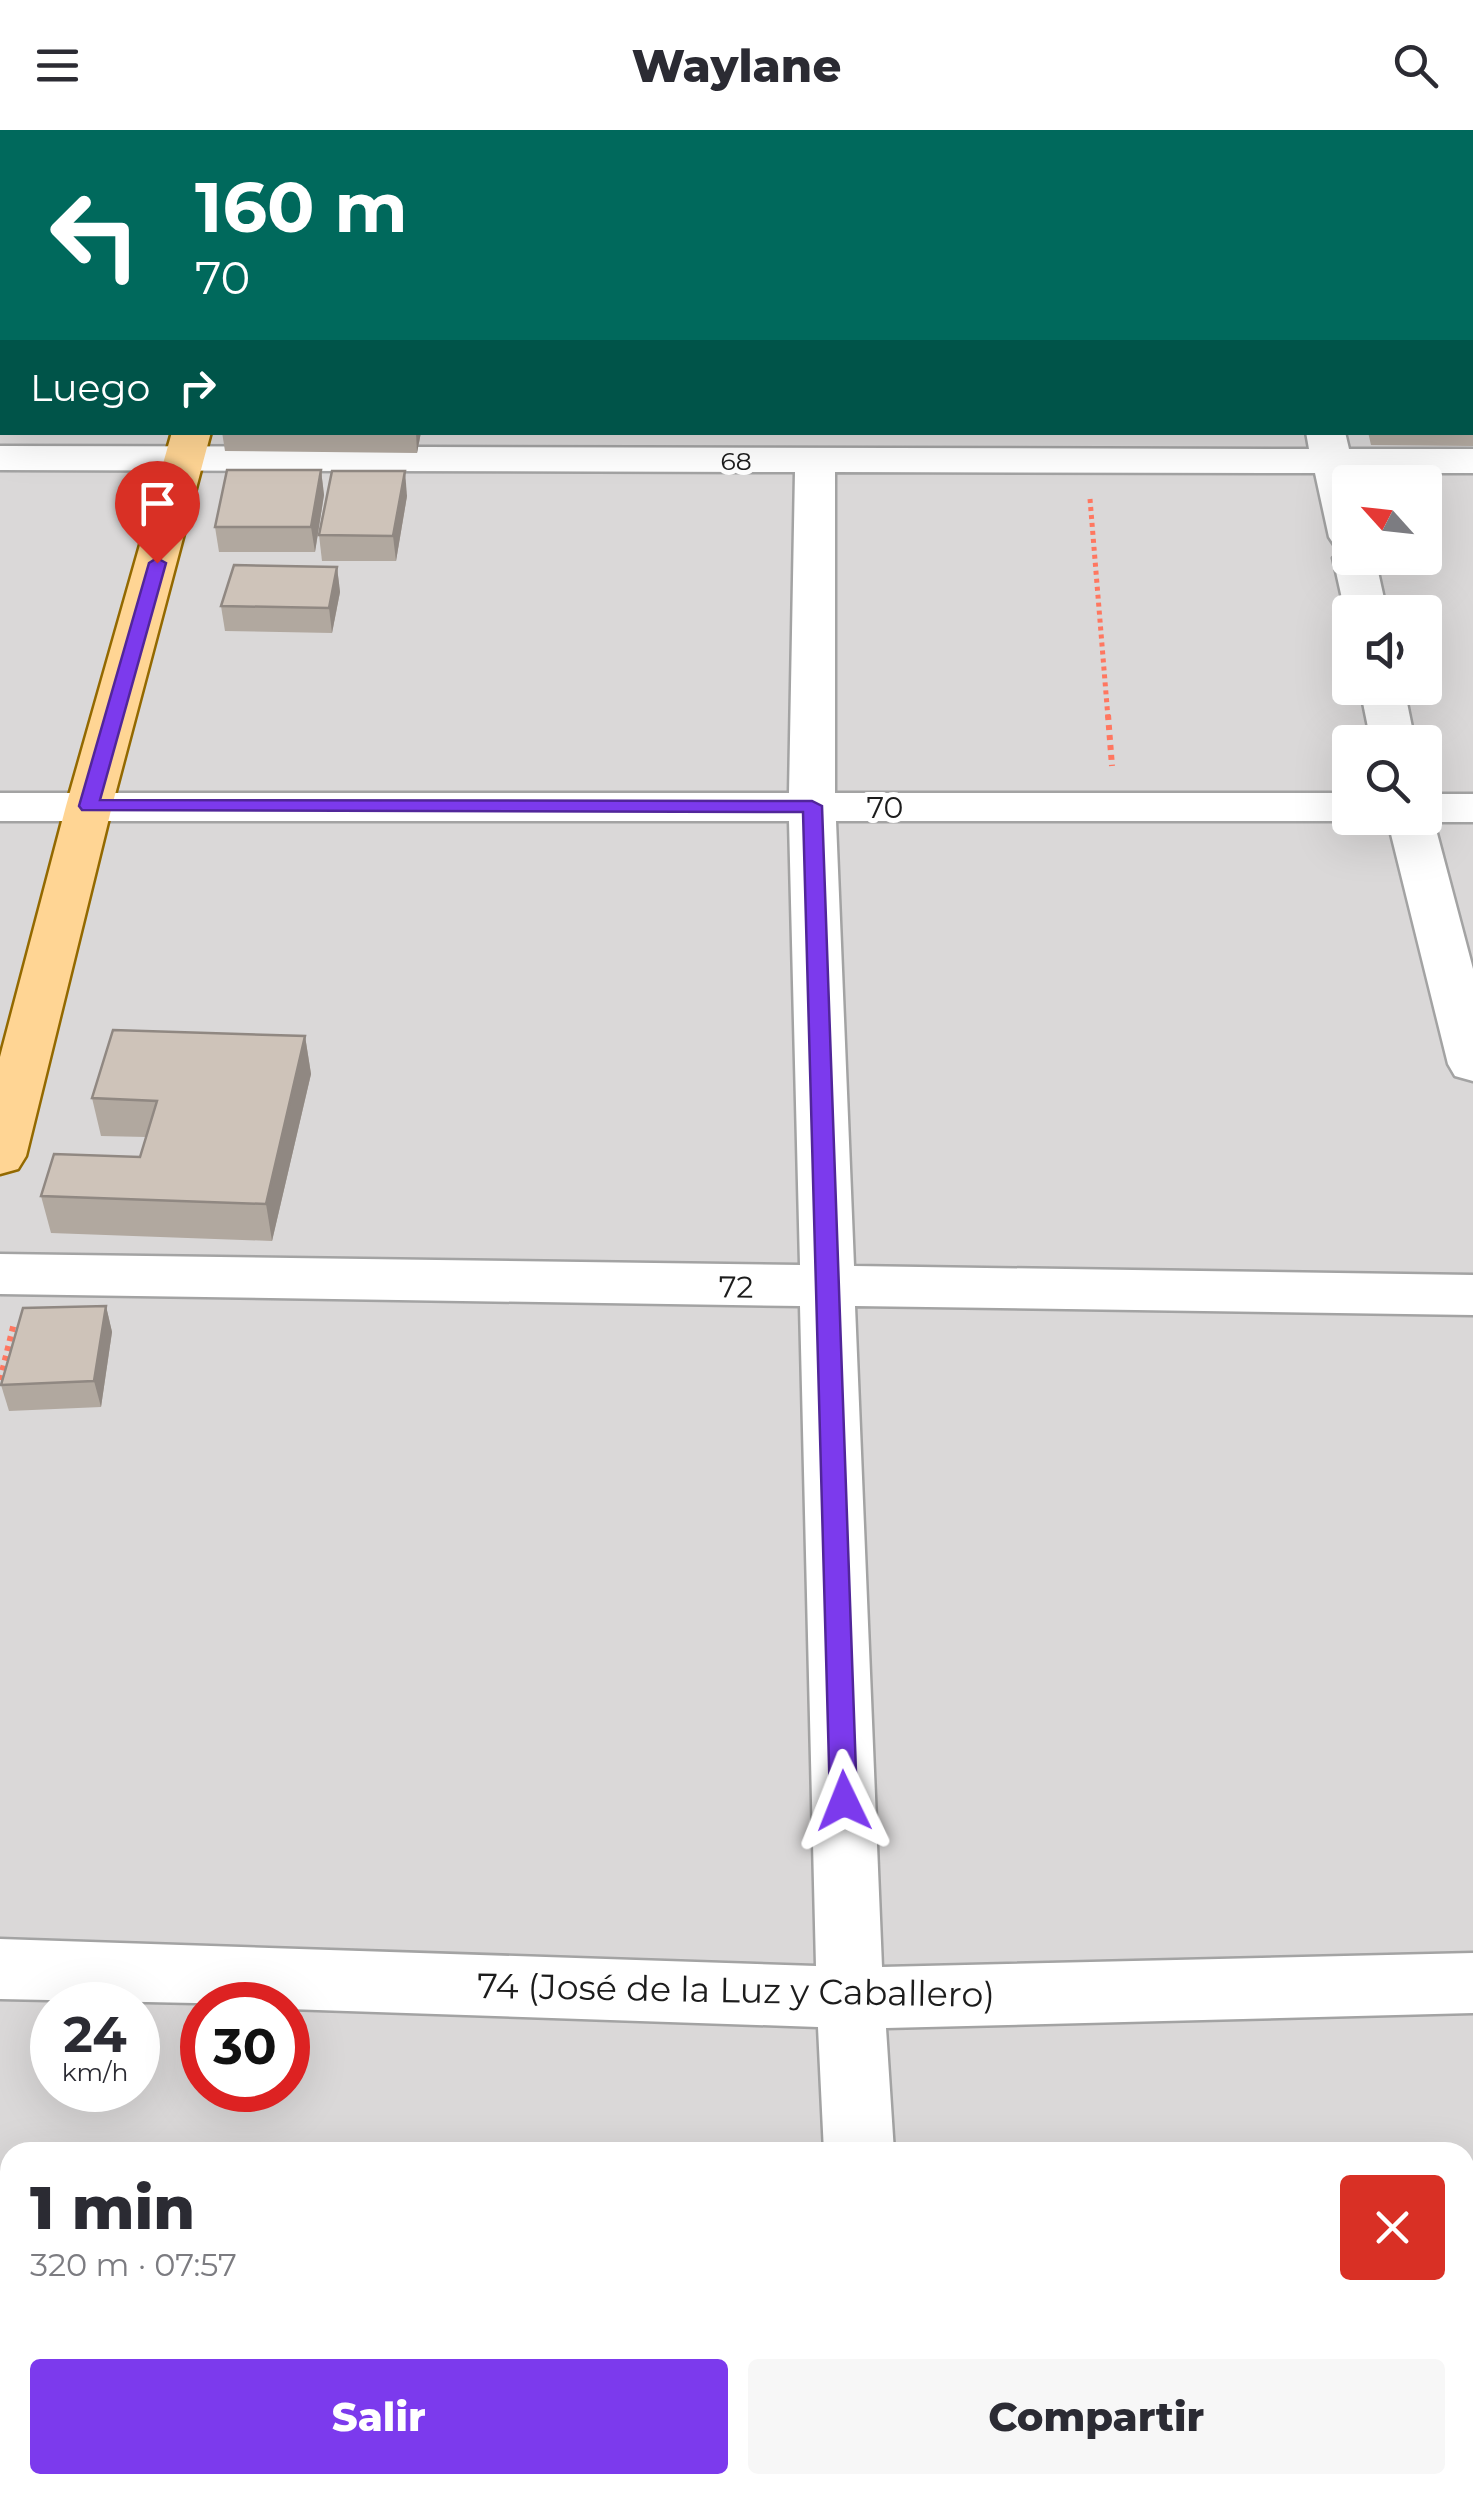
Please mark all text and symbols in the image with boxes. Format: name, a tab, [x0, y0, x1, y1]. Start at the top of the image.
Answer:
icon: menu	[30, 38, 85, 93]
text: Waylane	[632, 38, 841, 93]
icon: search	[1388, 38, 1443, 93]
text: 160 m	[195, 164, 408, 250]
icon: left	[30, 170, 160, 300]
text: 70	[195, 250, 250, 305]
icon: right	[170, 360, 225, 415]
text: Luego	[30, 364, 150, 411]
street label: 68	[720, 446, 752, 476]
pin	[115, 461, 200, 564]
north arrow	[1332, 465, 1442, 575]
map controls	[1332, 465, 1442, 835]
icon: arrive	[130, 476, 185, 531]
button: sound	[1332, 595, 1442, 705]
button: search	[1332, 725, 1442, 835]
street label: 70	[867, 789, 903, 826]
street label: 72	[718, 1268, 754, 1306]
position arrow	[792, 1749, 896, 1853]
street label: 74 (José de la Luz y Caballero)	[477, 1964, 995, 2016]
speed limit sign: 30	[180, 1982, 310, 2112]
text: 24	[63, 2004, 127, 2065]
text: km/h	[62, 2057, 128, 2087]
text: 1 min	[30, 2171, 195, 2244]
button: close	[1340, 2175, 1445, 2280]
text: 320 m · 07:57	[30, 2245, 237, 2284]
button: Salir	[30, 2359, 728, 2474]
button: Compartir	[748, 2359, 1445, 2474]

